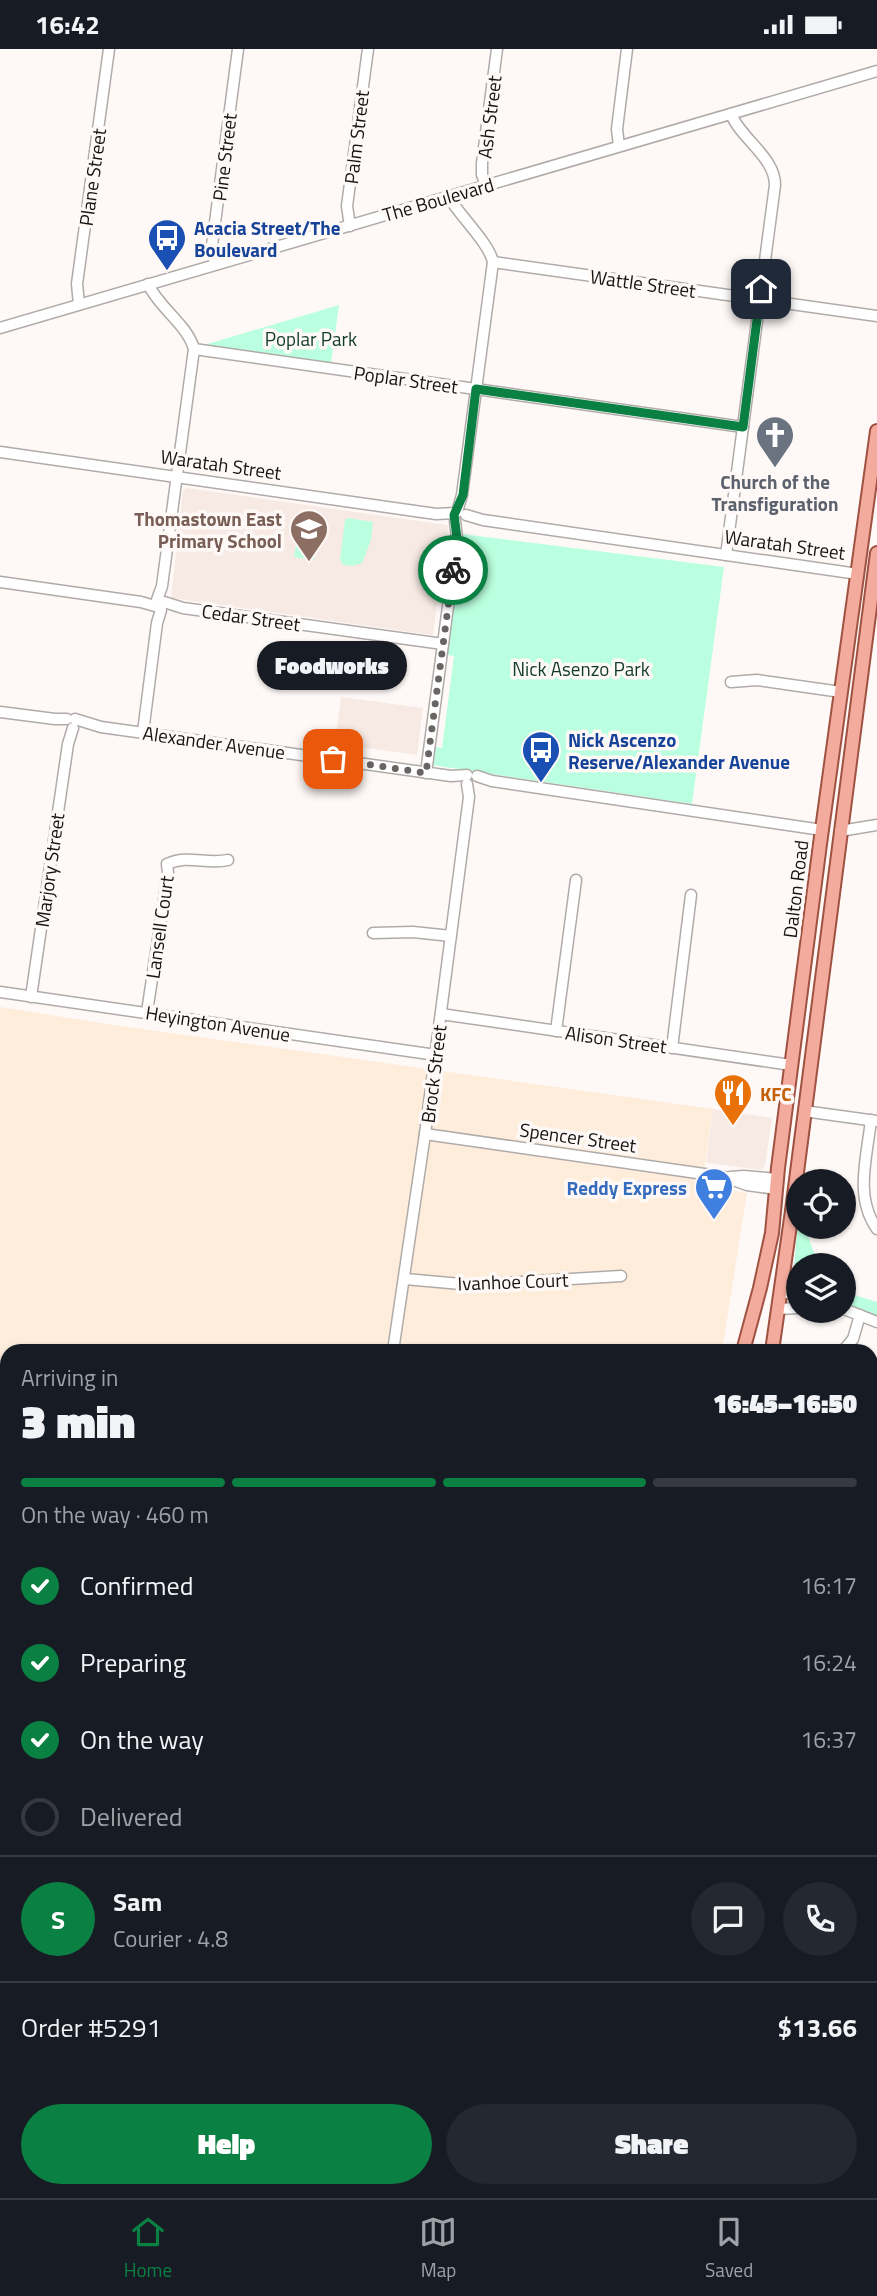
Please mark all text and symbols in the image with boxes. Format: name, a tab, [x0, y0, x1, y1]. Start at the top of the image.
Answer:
text: 16:42	[35, 5, 100, 44]
street label: Ash Street	[470, 73, 509, 160]
street label: Palm Street	[336, 88, 376, 185]
street label: Pine Street	[204, 111, 244, 203]
street label: Plane Street	[71, 126, 113, 228]
street label: The Boulevard	[379, 169, 497, 229]
place label: Acacia Street/The Boulevard	[194, 213, 341, 264]
bus stop icon: Acacia Street/The Boulevard	[146, 217, 188, 272]
pin	[731, 259, 791, 319]
street label: Wattle Street	[588, 261, 698, 305]
icon: home	[742, 270, 780, 308]
park label: Poplar Park	[265, 324, 357, 353]
street label: Poplar Street	[352, 357, 460, 401]
church icon: Church of the Transfiguration	[754, 414, 796, 469]
street label: Waratah Street	[159, 441, 284, 487]
place label: Church of the Transfiguration	[712, 467, 838, 518]
place label: Thomastown East Primary School	[134, 504, 282, 555]
school or university icon: Thomastown East Primary School	[288, 508, 330, 563]
street label: Waratah Street	[723, 521, 848, 567]
courier	[418, 535, 488, 605]
icon: bike	[434, 551, 472, 589]
street label: Cedar Street	[200, 596, 302, 638]
callout: Foodworks	[258, 640, 408, 689]
text: Foodworks	[275, 648, 389, 683]
park label: Nick Asenzo Park	[512, 654, 650, 683]
street label: Alexander Avenue	[141, 718, 287, 766]
place label: Nick Ascenzo Reserve/Alexander Avenue	[568, 725, 790, 776]
pin	[303, 729, 363, 789]
bus stop icon: Nick Ascenzo Reserve/Alexander Avenue	[520, 729, 562, 784]
icon: bag	[314, 740, 352, 778]
street label: Marjory Street	[27, 811, 71, 929]
street label: Dalton Road	[775, 838, 815, 940]
street label: Lansell Court	[137, 873, 181, 980]
street label: Heyington Avenue	[144, 997, 292, 1049]
street label: Alison Street	[563, 1018, 669, 1061]
street label: Brock Street	[413, 1023, 453, 1125]
restaurant icon: KFC	[712, 1072, 754, 1127]
place label: KFC	[760, 1079, 792, 1108]
street label: Spencer Street	[518, 1114, 639, 1160]
supermarket icon: Reddy Express	[693, 1166, 735, 1221]
map controls	[786, 1169, 856, 1323]
button: locate	[786, 1169, 856, 1239]
place label: Reddy Express	[567, 1173, 687, 1202]
button: layers	[786, 1253, 856, 1323]
street label: Ivanhoe Court	[457, 1265, 569, 1297]
text: Arriving in	[21, 1360, 118, 1395]
text: 16:45–16:50	[713, 1384, 857, 1423]
text: 3 min	[21, 1386, 135, 1456]
text: On the way · 460 m	[21, 1497, 209, 1532]
text: Confirmed	[80, 1566, 194, 1605]
icon: check	[21, 1567, 59, 1605]
text: 16:17	[800, 1568, 857, 1603]
text: Preparing	[80, 1643, 186, 1682]
icon: check	[21, 1644, 59, 1682]
text: 16:24	[800, 1645, 857, 1680]
text: On the way	[80, 1720, 204, 1759]
icon: check	[21, 1721, 59, 1759]
text: 16:37	[800, 1722, 857, 1757]
text: Delivered	[80, 1797, 183, 1836]
text: Sam	[113, 1882, 162, 1921]
button: chat	[691, 1882, 765, 1956]
button: phone	[783, 1882, 857, 1956]
text: S	[51, 1900, 65, 1939]
text: Courier · 4.8	[113, 1921, 228, 1956]
text: Order #5291	[21, 2008, 161, 2047]
text: $13.66	[778, 2008, 857, 2047]
button: Help	[21, 2104, 432, 2184]
button: Share	[446, 2104, 857, 2184]
tab: Home	[124, 2213, 172, 2284]
tab: Map	[419, 2213, 457, 2284]
tab: Saved	[705, 2213, 753, 2284]

